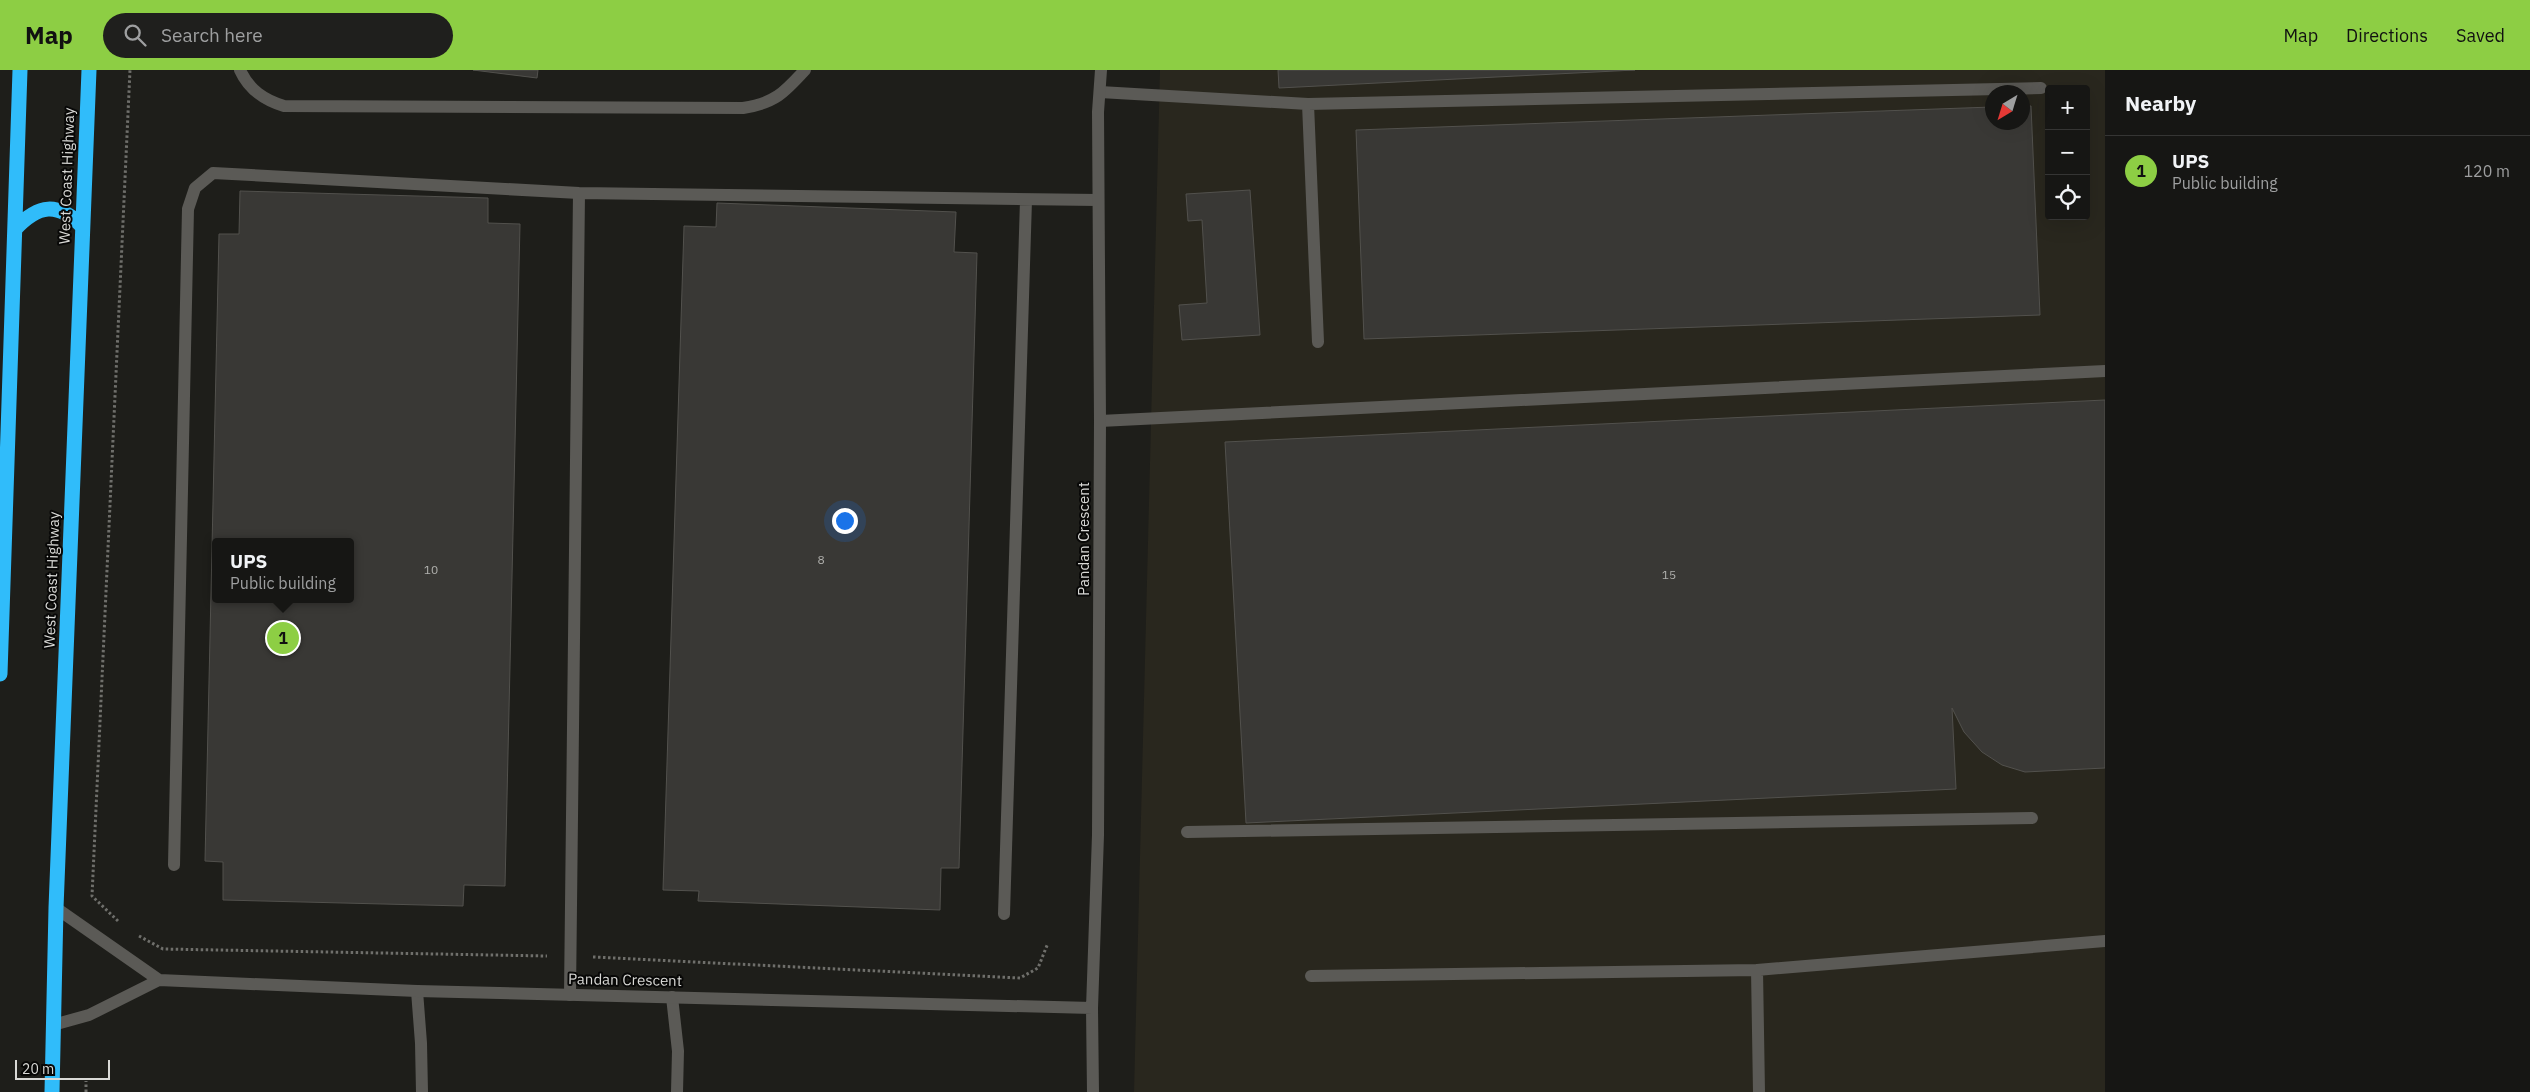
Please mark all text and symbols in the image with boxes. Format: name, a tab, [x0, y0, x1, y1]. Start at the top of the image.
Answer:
search box	[103, 13, 453, 58]
text: Map	[25, 19, 73, 51]
icon: search	[121, 21, 149, 49]
text: Search here	[161, 23, 263, 47]
text: Map	[2283, 24, 2318, 47]
text: Directions	[2346, 24, 2428, 47]
text: Saved	[2456, 24, 2505, 47]
north arrow	[1985, 85, 2030, 130]
map controls	[2045, 85, 2090, 220]
button: +	[2045, 85, 2090, 130]
text: Nearby	[2125, 89, 2196, 117]
street label: West Coast Highway	[55, 107, 78, 245]
button: −	[2045, 130, 2090, 175]
text: UPS	[2172, 149, 2209, 173]
text: 1	[2136, 161, 2146, 181]
text: 120 m	[2463, 161, 2510, 181]
text: Public building	[2172, 173, 2278, 193]
button: locate	[2045, 175, 2090, 220]
street label: Pandan Crescent	[1074, 482, 1093, 596]
your location	[832, 508, 858, 534]
street label: West Coast Highway	[40, 511, 63, 649]
popup	[212, 538, 354, 603]
text: UPS	[230, 549, 267, 573]
house number: 8	[817, 552, 825, 567]
house number: 10	[424, 562, 438, 577]
house number: 15	[1662, 567, 1676, 582]
text: Public building	[230, 573, 336, 593]
pin: 1	[267, 619, 299, 657]
street label: Pandan Crescent	[568, 969, 682, 990]
scale bar	[15, 1057, 110, 1080]
text: 20 m	[22, 1060, 54, 1078]

